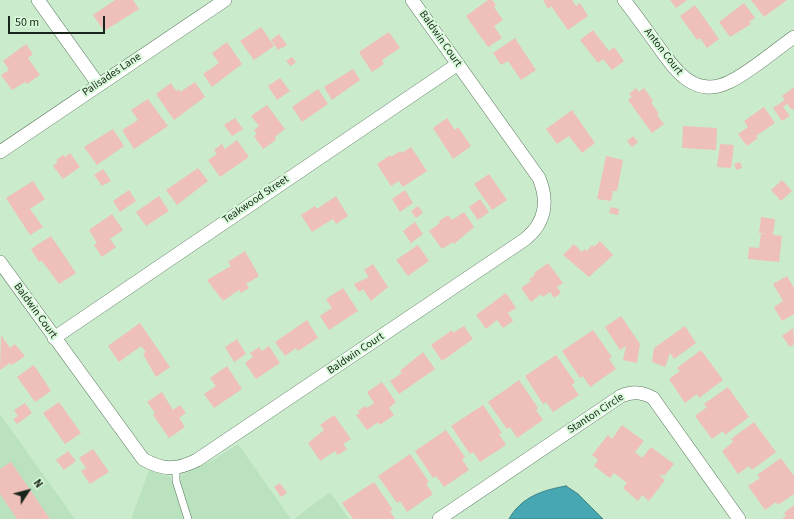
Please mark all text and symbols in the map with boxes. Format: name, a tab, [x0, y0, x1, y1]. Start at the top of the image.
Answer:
scale bar	[10, 8, 107, 34]
street label: Baldwin Court	[416, 8, 464, 70]
text: 50 m	[15, 14, 39, 31]
street label: Anton Court	[641, 26, 685, 78]
street label: Palisades Lane	[80, 51, 144, 99]
street label: Teakwood Street	[220, 173, 292, 227]
street label: Baldwin Court	[10, 281, 60, 341]
street label: Baldwin Court	[325, 330, 387, 378]
street label: Stanton Circle	[565, 391, 627, 437]
north arrow	[8, 471, 48, 511]
text: N	[30, 476, 46, 491]

